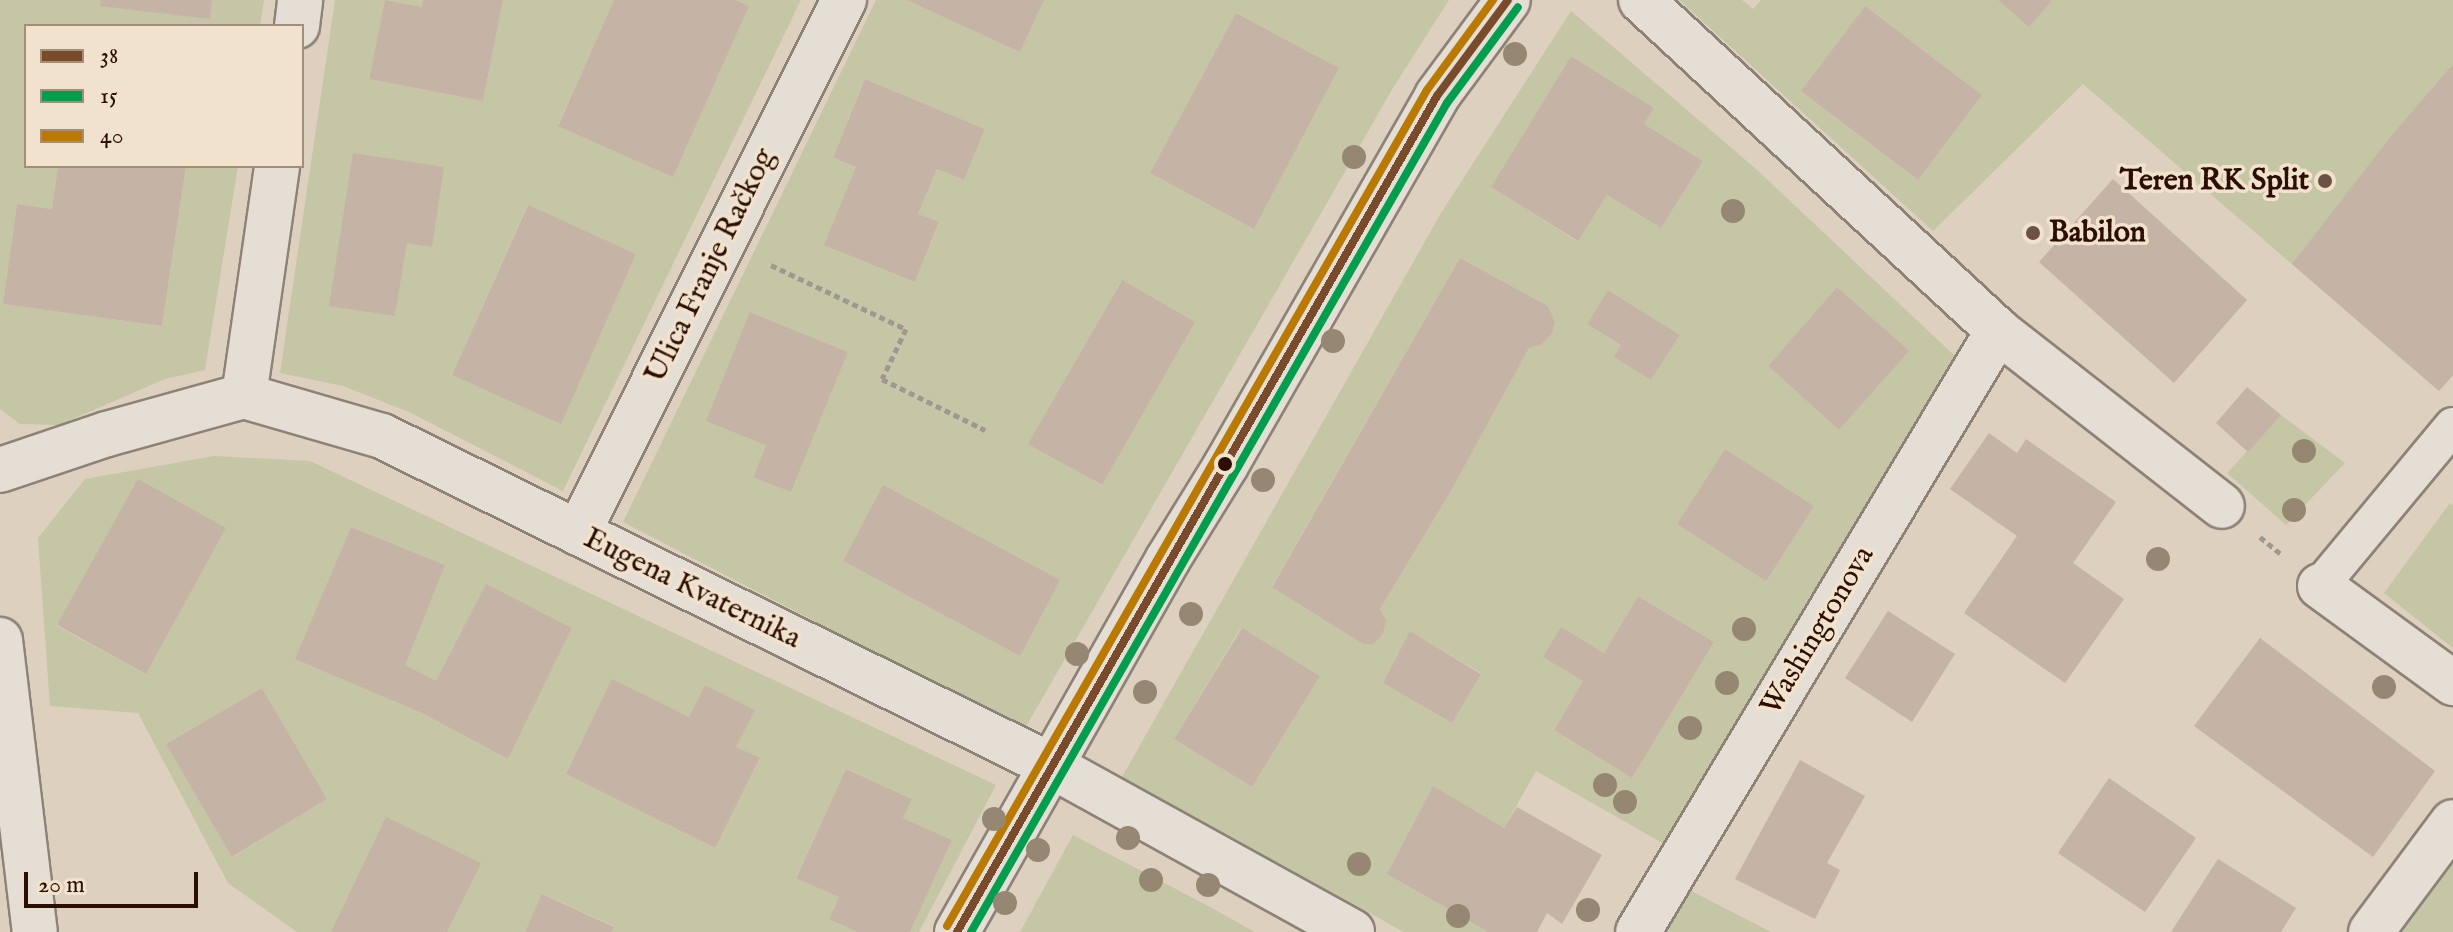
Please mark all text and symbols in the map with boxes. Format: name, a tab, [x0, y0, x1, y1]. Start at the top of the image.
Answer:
legend	[24, 24, 304, 168]
text: 38	[100, 41, 118, 72]
text: 15	[100, 81, 118, 112]
text: 40	[100, 121, 124, 152]
street label: Ulica Franje Račkog	[639, 143, 783, 389]
place label: Teren RK Split	[2120, 163, 2309, 199]
marker: Teren RK Split	[2316, 172, 2334, 190]
place label: Babilon	[2049, 215, 2146, 251]
marker: Babilon	[2024, 224, 2042, 242]
unlabelled marker	[1217, 456, 1233, 472]
street label: Eugena Kvaternika	[578, 521, 806, 657]
street label: Washingtonova	[1753, 540, 1883, 722]
scale bar	[28, 856, 202, 906]
text: 20 m	[38, 870, 85, 901]

